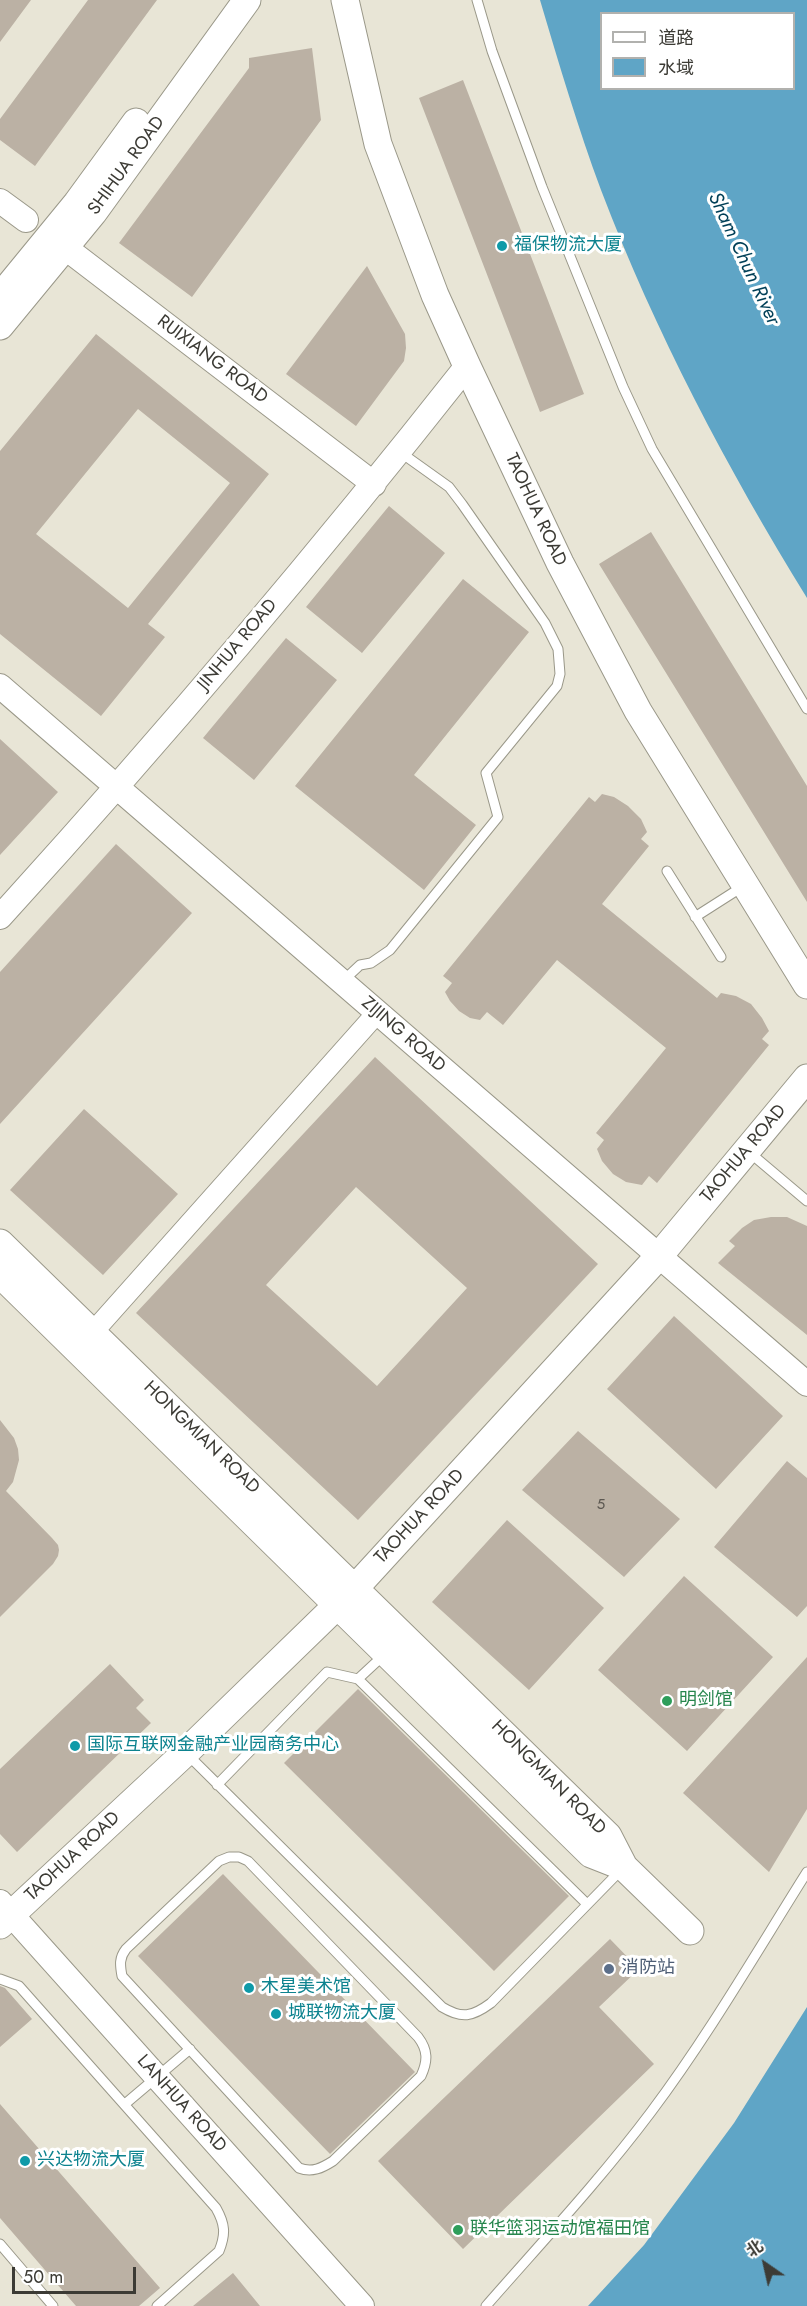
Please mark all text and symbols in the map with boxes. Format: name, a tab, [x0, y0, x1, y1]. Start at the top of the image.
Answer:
legend	[600, 12, 795, 90]
text: 道路	[658, 25, 694, 51]
text: 水域	[658, 55, 694, 81]
street label: SHIHUA ROAD	[84, 113, 170, 219]
water label: Sham Chun River	[702, 189, 784, 329]
place label: 福保物流大厦	[514, 235, 622, 257]
marker: 福保物流大厦	[495, 239, 509, 253]
street label: RUIXIANG ROAD	[152, 311, 272, 409]
street label: TAOHUA ROAD	[500, 450, 570, 570]
street label: JINHUA ROAD	[194, 595, 282, 695]
street label: ZIJING ROAD	[357, 993, 449, 1077]
street label: TAOHUA ROAD	[697, 1101, 791, 1207]
street label: HONGMIAN ROAD	[138, 1377, 264, 1499]
street label: TAOHUA ROAD	[371, 1465, 469, 1569]
house number: 5	[597, 1496, 605, 1514]
place label: 明剑馆	[679, 1690, 733, 1712]
marker: 明剑馆	[660, 1694, 674, 1708]
street label: HONGMIAN ROAD	[486, 1716, 610, 1840]
place label: 国际互联网金融产业园商务中心	[87, 1735, 339, 1757]
marker: 国际互联网金融产业园商务中心	[68, 1739, 82, 1753]
street label: TAOHUA ROAD	[21, 1808, 125, 1906]
place label: 消防站	[621, 1958, 675, 1980]
marker: 消防站	[602, 1962, 616, 1976]
place label: 木星美术馆	[261, 1977, 351, 1999]
marker: 木星美术馆	[242, 1981, 256, 1995]
place label: 城联物流大厦	[288, 2003, 396, 2025]
marker: 城联物流大厦	[269, 2007, 283, 2021]
street label: LANHUA ROAD	[132, 2051, 230, 2157]
place label: 兴达物流大厦	[37, 2150, 145, 2172]
marker: 兴达物流大厦	[18, 2154, 32, 2168]
place label: 联华篮羽运动馆福田馆	[470, 2219, 650, 2241]
marker: 联华篮羽运动馆福田馆	[451, 2223, 465, 2237]
north arrow	[735, 2234, 795, 2294]
text: 北	[742, 2235, 768, 2263]
scale bar	[15, 2255, 140, 2293]
text: 50 m	[23, 2264, 63, 2290]

